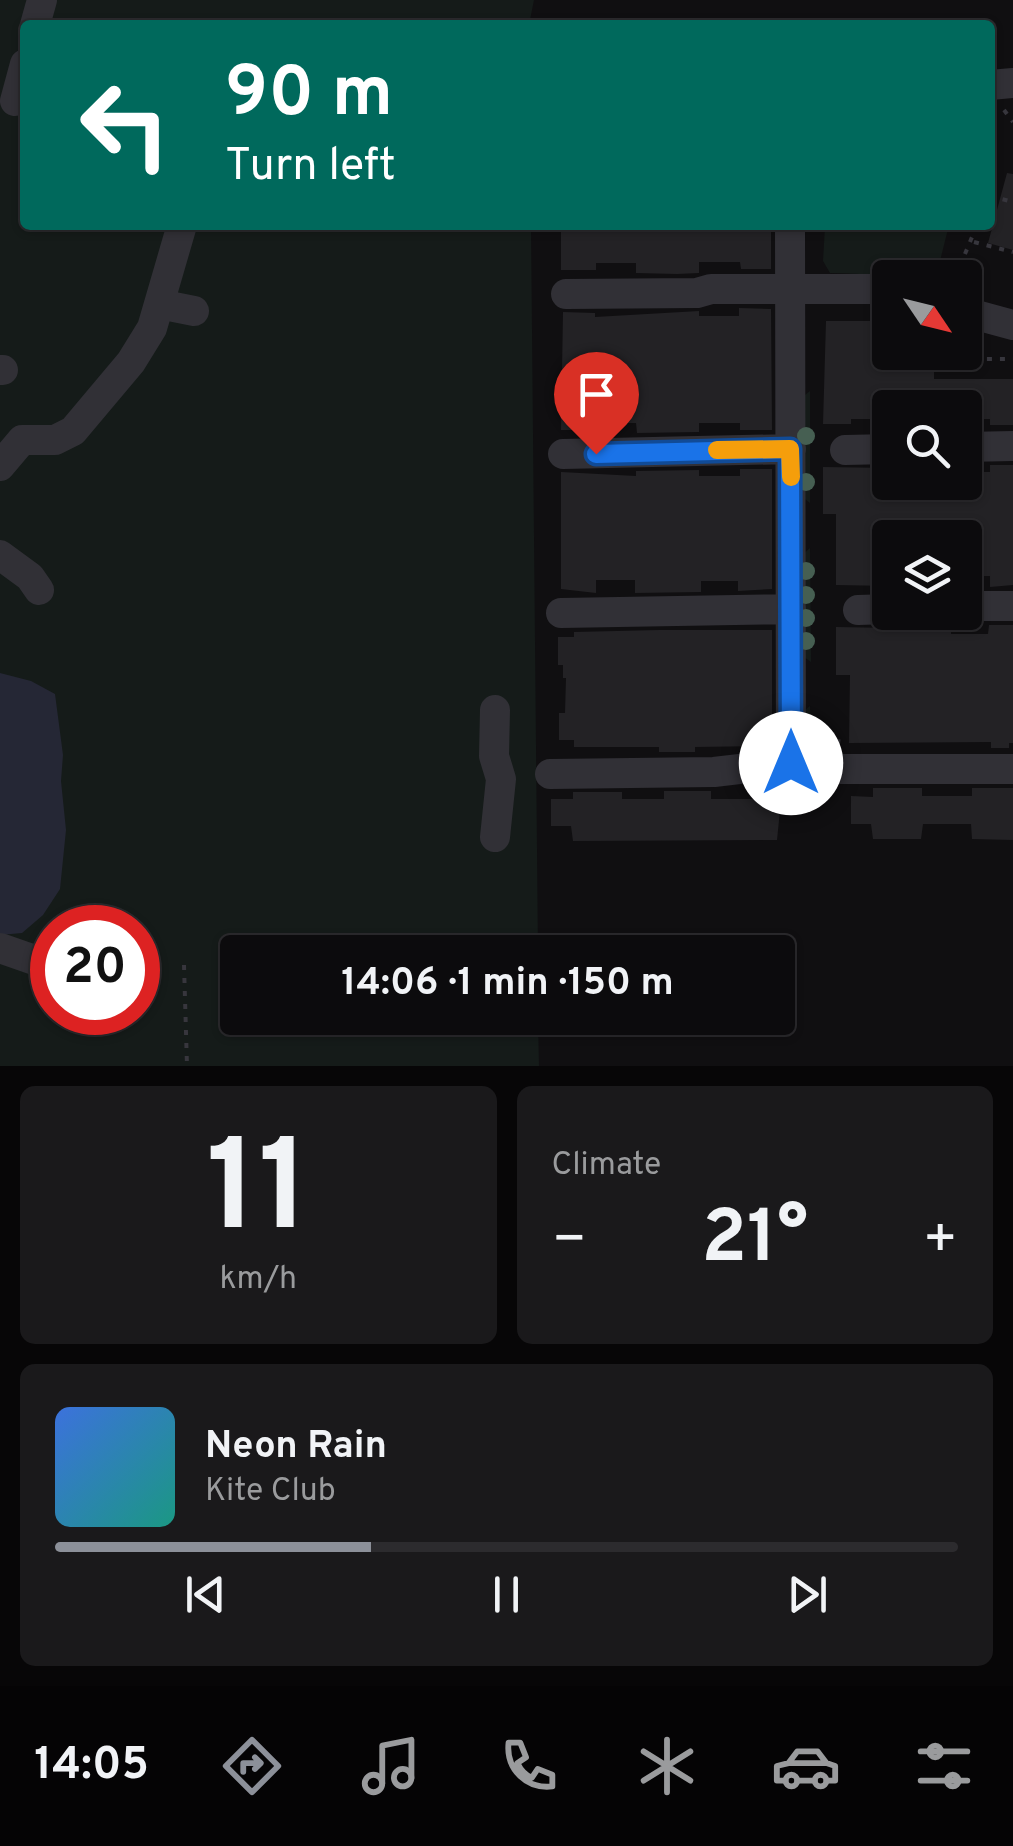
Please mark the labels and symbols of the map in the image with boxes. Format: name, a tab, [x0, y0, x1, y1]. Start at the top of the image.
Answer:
north arrow	[872, 260, 982, 370]
pin	[554, 352, 639, 455]
position arrow	[739, 711, 843, 815]
speed limit sign: 20	[30, 905, 160, 1035]

